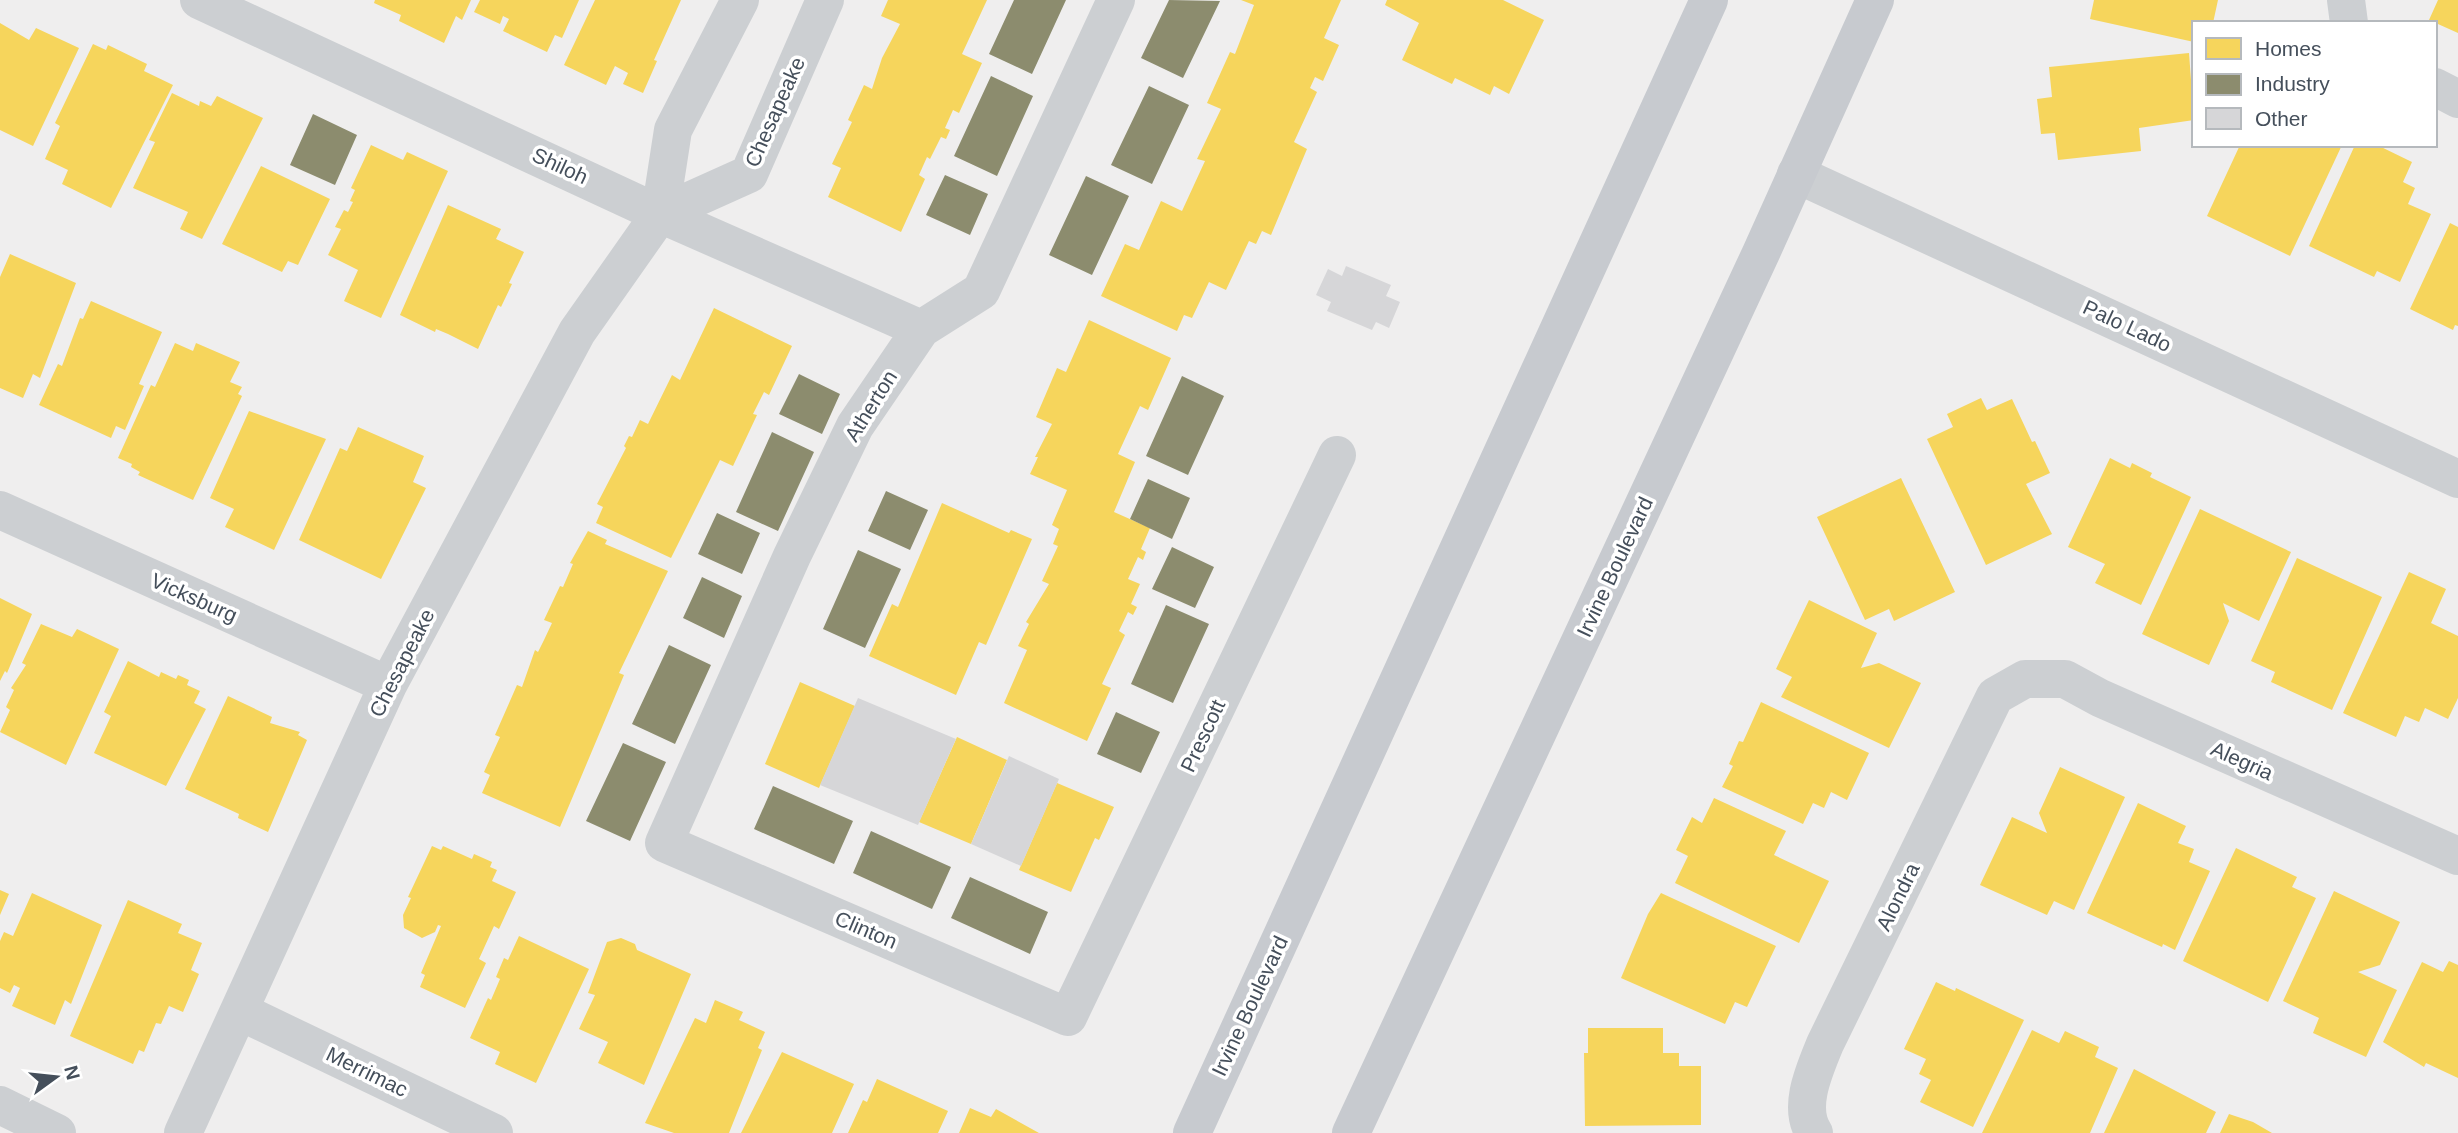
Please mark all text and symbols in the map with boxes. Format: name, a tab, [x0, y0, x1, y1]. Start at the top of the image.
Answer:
legend	[2192, 21, 2437, 147]
text: Homes	[2255, 37, 2322, 60]
street label: Chesapeake	[740, 53, 809, 170]
text: Industry	[2255, 72, 2330, 95]
text: Other	[2255, 107, 2308, 130]
street label: Shiloh	[529, 143, 592, 188]
street label: Palo Lado	[2079, 295, 2175, 356]
street label: Atherton	[840, 366, 901, 445]
street label: Irvine Boulevard	[1572, 493, 1657, 640]
street label: Vicksburg	[148, 568, 241, 627]
street label: Chesapeake	[365, 605, 439, 721]
street label: Prescott	[1176, 696, 1229, 776]
street label: Alegria	[2208, 737, 2277, 784]
street label: Alondra	[1871, 859, 1924, 934]
street label: Clinton	[832, 906, 901, 953]
street label: Irvine Boulevard	[1207, 932, 1292, 1079]
north arrow	[21, 1042, 91, 1112]
street label: Merrimac	[323, 1042, 412, 1101]
text: N	[60, 1063, 84, 1082]

